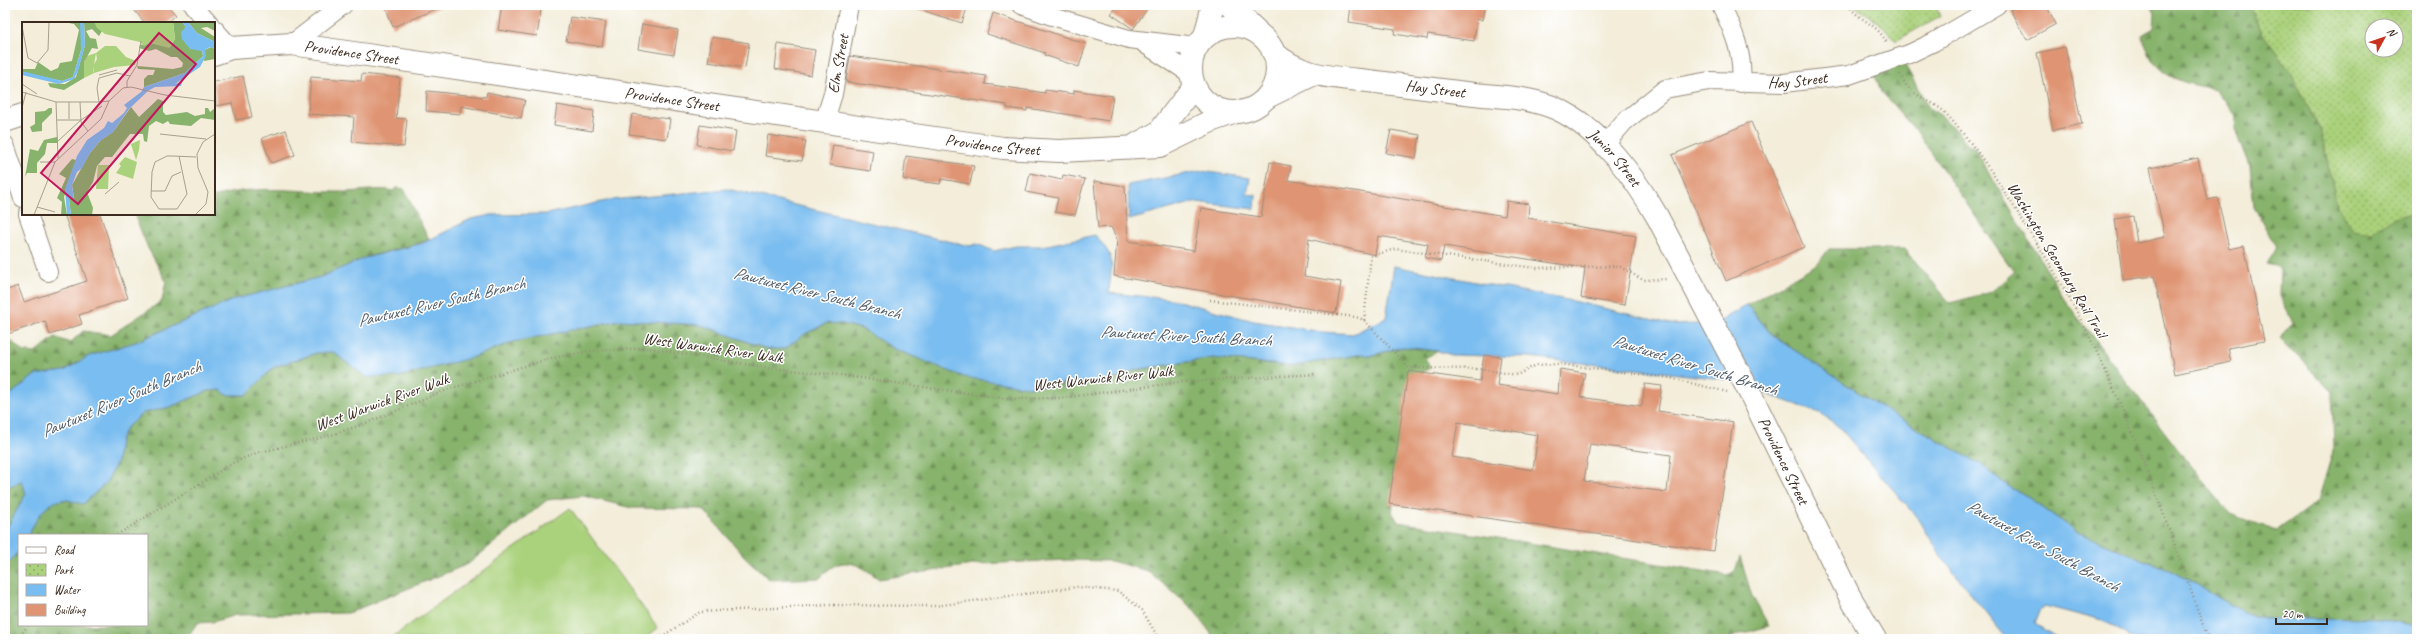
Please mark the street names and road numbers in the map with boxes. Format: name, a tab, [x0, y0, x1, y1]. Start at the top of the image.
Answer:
street label: Elm Street	[823, 31, 854, 95]
street label: Providence Street	[303, 36, 401, 70]
street label: Hay Street	[1767, 68, 1830, 93]
street label: Hay Street	[1404, 76, 1468, 103]
street label: Providence Street	[623, 83, 722, 117]
street label: Junior Street	[1584, 123, 1646, 192]
street label: Providence Street	[944, 130, 1042, 160]
street label: Washington Secondary Rail Trail	[2003, 179, 2113, 344]
street label: West Warwick River Walk	[642, 328, 785, 368]
street label: West Warwick River Walk	[1032, 361, 1175, 395]
street label: West Warwick River Walk	[313, 368, 452, 435]
street label: Providence Street	[1753, 414, 1814, 510]

